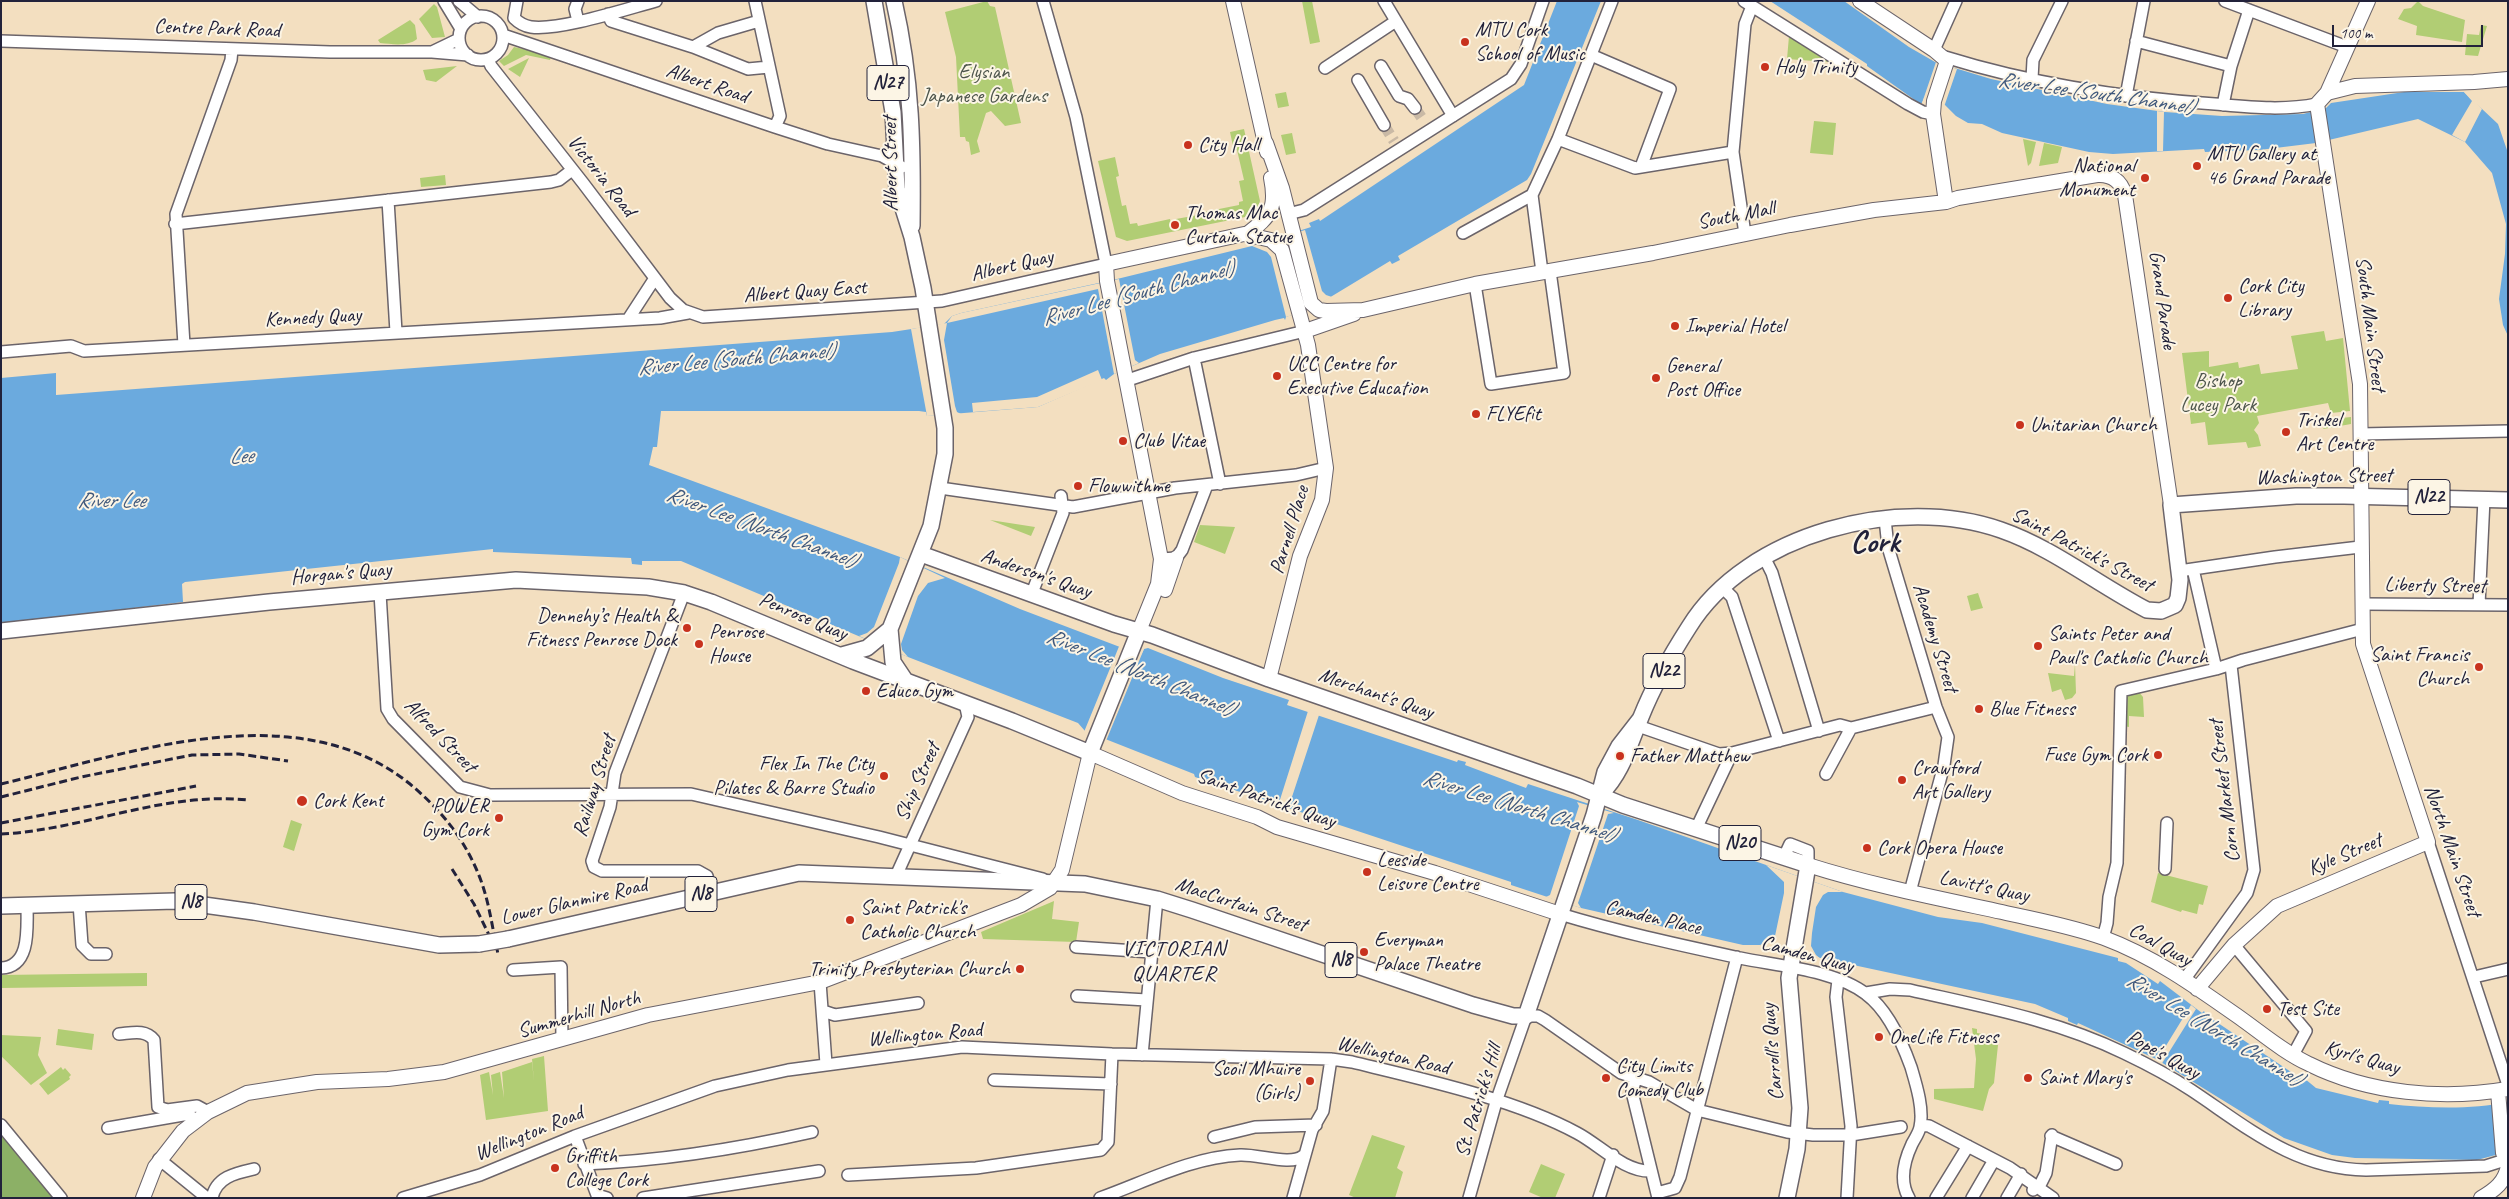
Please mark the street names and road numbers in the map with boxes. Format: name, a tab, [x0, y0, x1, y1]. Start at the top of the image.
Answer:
street label: Centre Park Road	[154, 14, 280, 44]
street label: Albert Road	[663, 58, 751, 110]
road number: N27	[867, 66, 909, 100]
street label: Albert Street	[878, 116, 904, 212]
street label: Victoria Road	[561, 130, 641, 222]
street label: South Mall	[1695, 196, 1777, 236]
street label: Albert Quay	[968, 244, 1056, 288]
street label: Grand Parade	[2143, 249, 2181, 351]
street label: South Main Street	[2349, 255, 2391, 393]
street label: Albert Quay East	[743, 275, 867, 309]
street label: Kennedy Quay	[264, 303, 362, 333]
street label: Washington Street	[2256, 463, 2392, 491]
road number: N22	[2408, 480, 2450, 514]
street label: Parnell Place	[1265, 483, 1315, 577]
street label: Saint Patrick's Street	[2007, 502, 2157, 598]
street label: Anderson's Quay	[978, 543, 1094, 605]
street label: Horgan's Quay	[290, 557, 392, 591]
street label: Liberty Street	[2384, 573, 2486, 599]
street label: Academy Street	[1907, 581, 1963, 695]
street label: Penrose Quay	[755, 587, 851, 647]
road number: N22	[1643, 654, 1685, 688]
street label: Merchant's Quay	[1315, 663, 1437, 725]
street label: Alfred Street	[398, 694, 482, 778]
street label: Corn Market Street	[2204, 718, 2246, 864]
street label: Railway Street	[568, 732, 622, 840]
street label: Ship Street	[890, 739, 946, 825]
street label: Saint Patrick's Quay	[1193, 763, 1339, 835]
street label: North Main Street	[2418, 782, 2486, 920]
road number: N20	[1719, 826, 1761, 860]
street label: Kyle Street	[2304, 828, 2386, 882]
street label: Lavitt's Quay	[1937, 865, 2031, 909]
street label: MacCurtain Street	[1172, 872, 1310, 938]
street label: Lower Glanmire Road	[498, 873, 650, 931]
road number: N8	[685, 876, 717, 912]
road number: N8	[175, 884, 207, 920]
street label: Camden Place	[1603, 895, 1703, 941]
street label: Coal Quay	[2124, 917, 2196, 973]
street label: Camden Quay	[1758, 931, 1856, 979]
road number: N8	[1325, 942, 1357, 978]
street label: Summerhill North	[515, 985, 643, 1045]
street label: Carroll's Quay	[1756, 1002, 1790, 1102]
street label: Wellington Road	[867, 1017, 983, 1053]
street label: Pope's Quay	[2122, 1025, 2204, 1085]
street label: Wellington Road	[1334, 1031, 1452, 1081]
street label: Kyrl's Quay	[2322, 1035, 2402, 1081]
street label: St. Patrick's Hill	[1450, 1042, 1508, 1160]
street label: Wellington Road	[471, 1101, 587, 1167]

